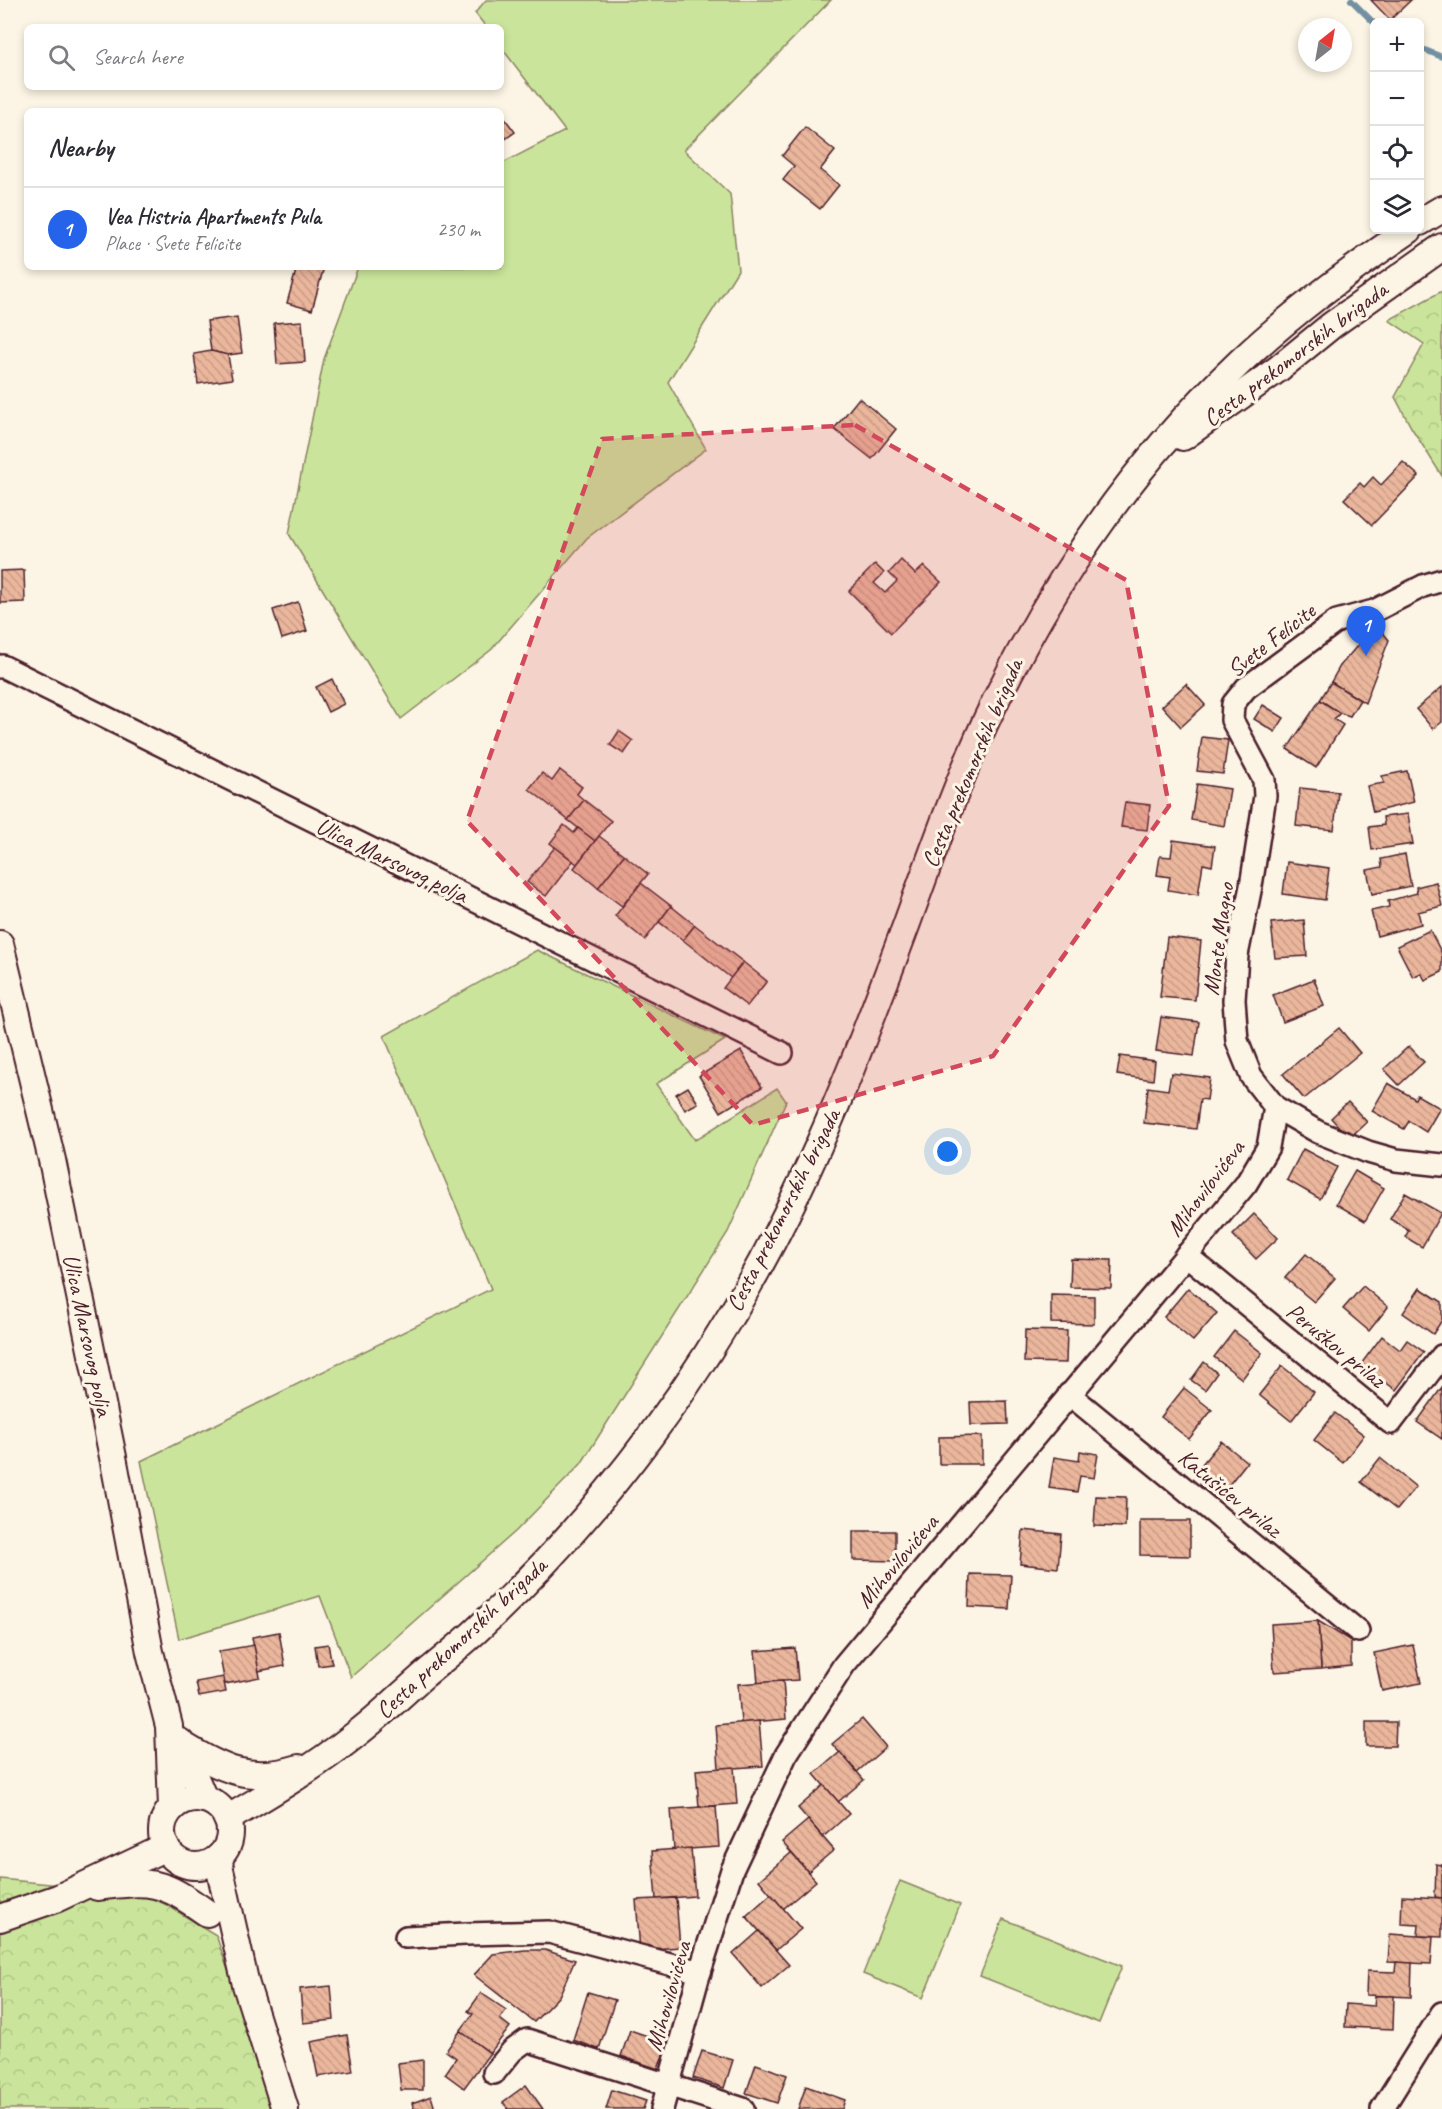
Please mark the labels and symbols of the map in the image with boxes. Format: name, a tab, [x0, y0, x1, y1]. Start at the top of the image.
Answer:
north arrow	[1298, 18, 1352, 72]
street label: Cesta prekomorskih brigada	[1197, 274, 1395, 433]
street label: Svete Felicite	[1221, 595, 1323, 684]
pin: 1	[1346, 606, 1386, 656]
street label: Cesta prekomorskih brigada	[915, 652, 1030, 872]
street label: Ulica Marsovog polja	[311, 810, 474, 910]
street label: Monte Magno	[1195, 879, 1241, 997]
street label: Cesta prekomorskih brigada	[719, 1102, 848, 1316]
street label: Mihovilovićeva	[1159, 1133, 1252, 1242]
your location	[933, 1137, 962, 1166]
street label: Ulica Marsovog polja	[56, 1251, 120, 1420]
street label: Peruškov prilaz	[1280, 1296, 1393, 1395]
street label: Katušićev prilaz	[1172, 1442, 1290, 1545]
street label: Mihovilovićeva	[849, 1507, 946, 1614]
street label: Cesta prekomorskih brigada	[369, 1549, 554, 1725]
street label: Mihovilovićeva	[638, 1936, 698, 2054]

